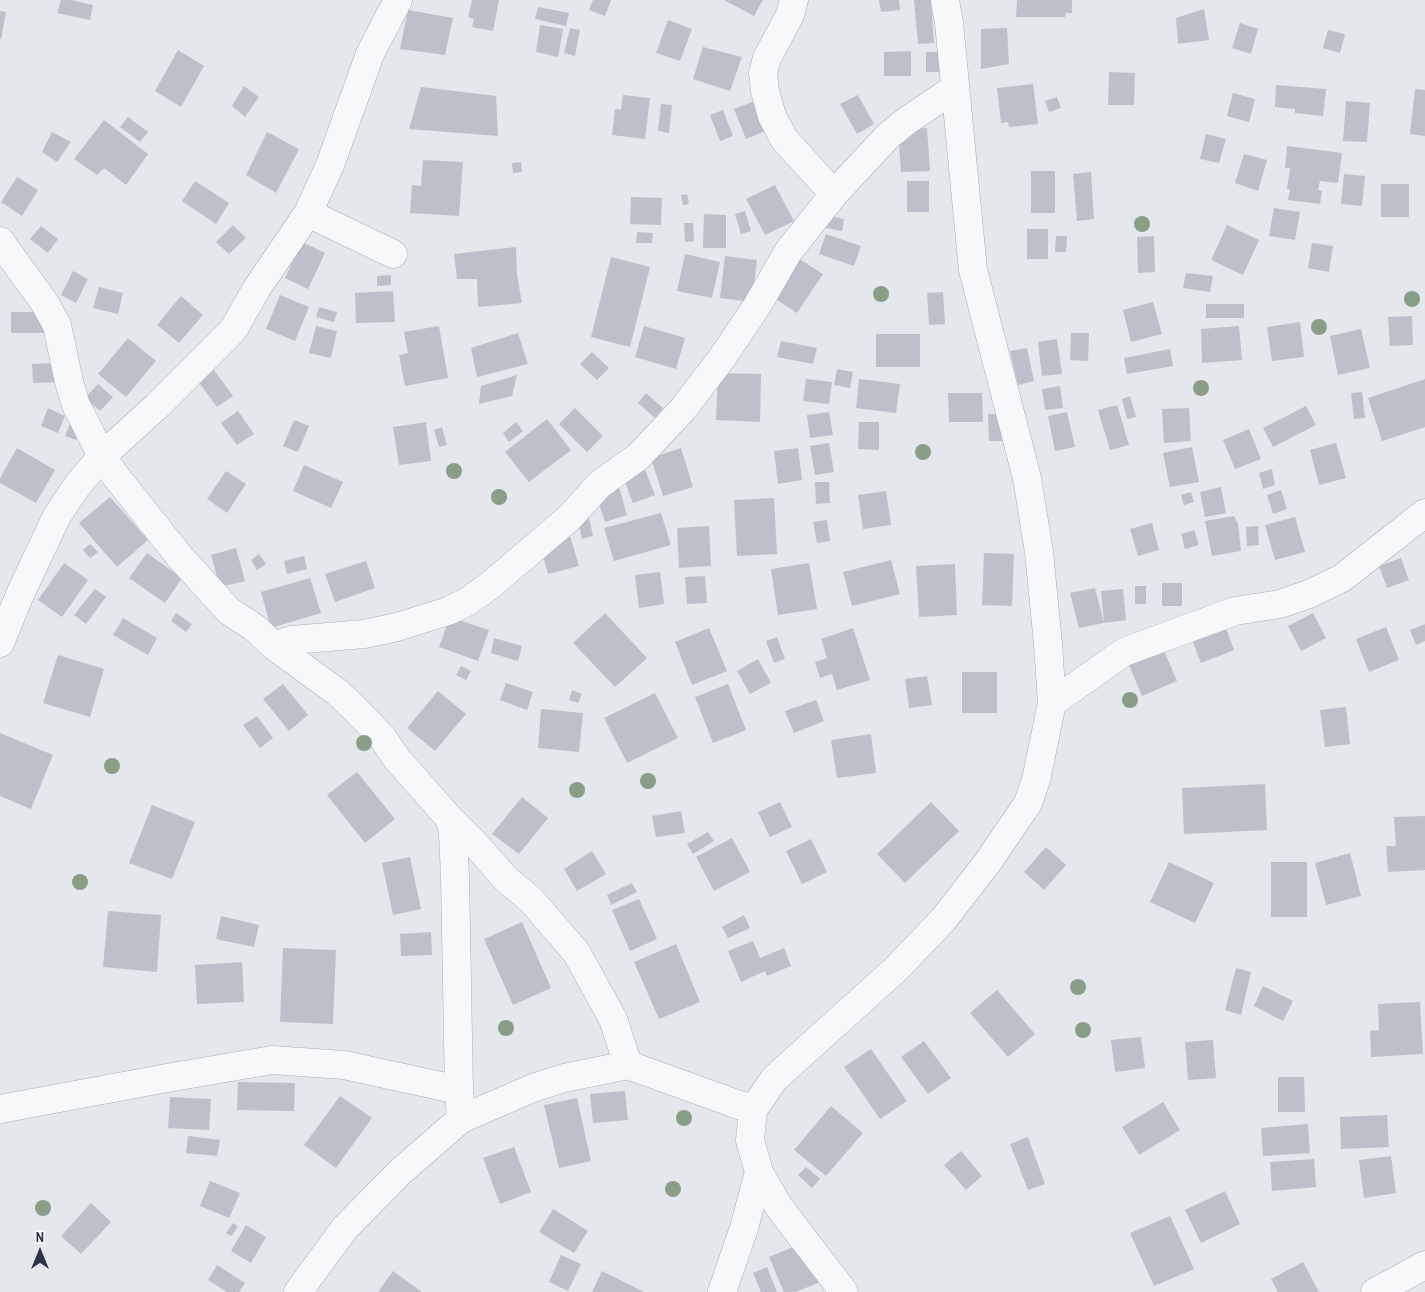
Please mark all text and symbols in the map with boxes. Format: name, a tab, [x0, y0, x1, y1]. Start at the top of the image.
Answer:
north arrow	[15, 1227, 65, 1277]
text: N	[36, 1228, 44, 1246]

